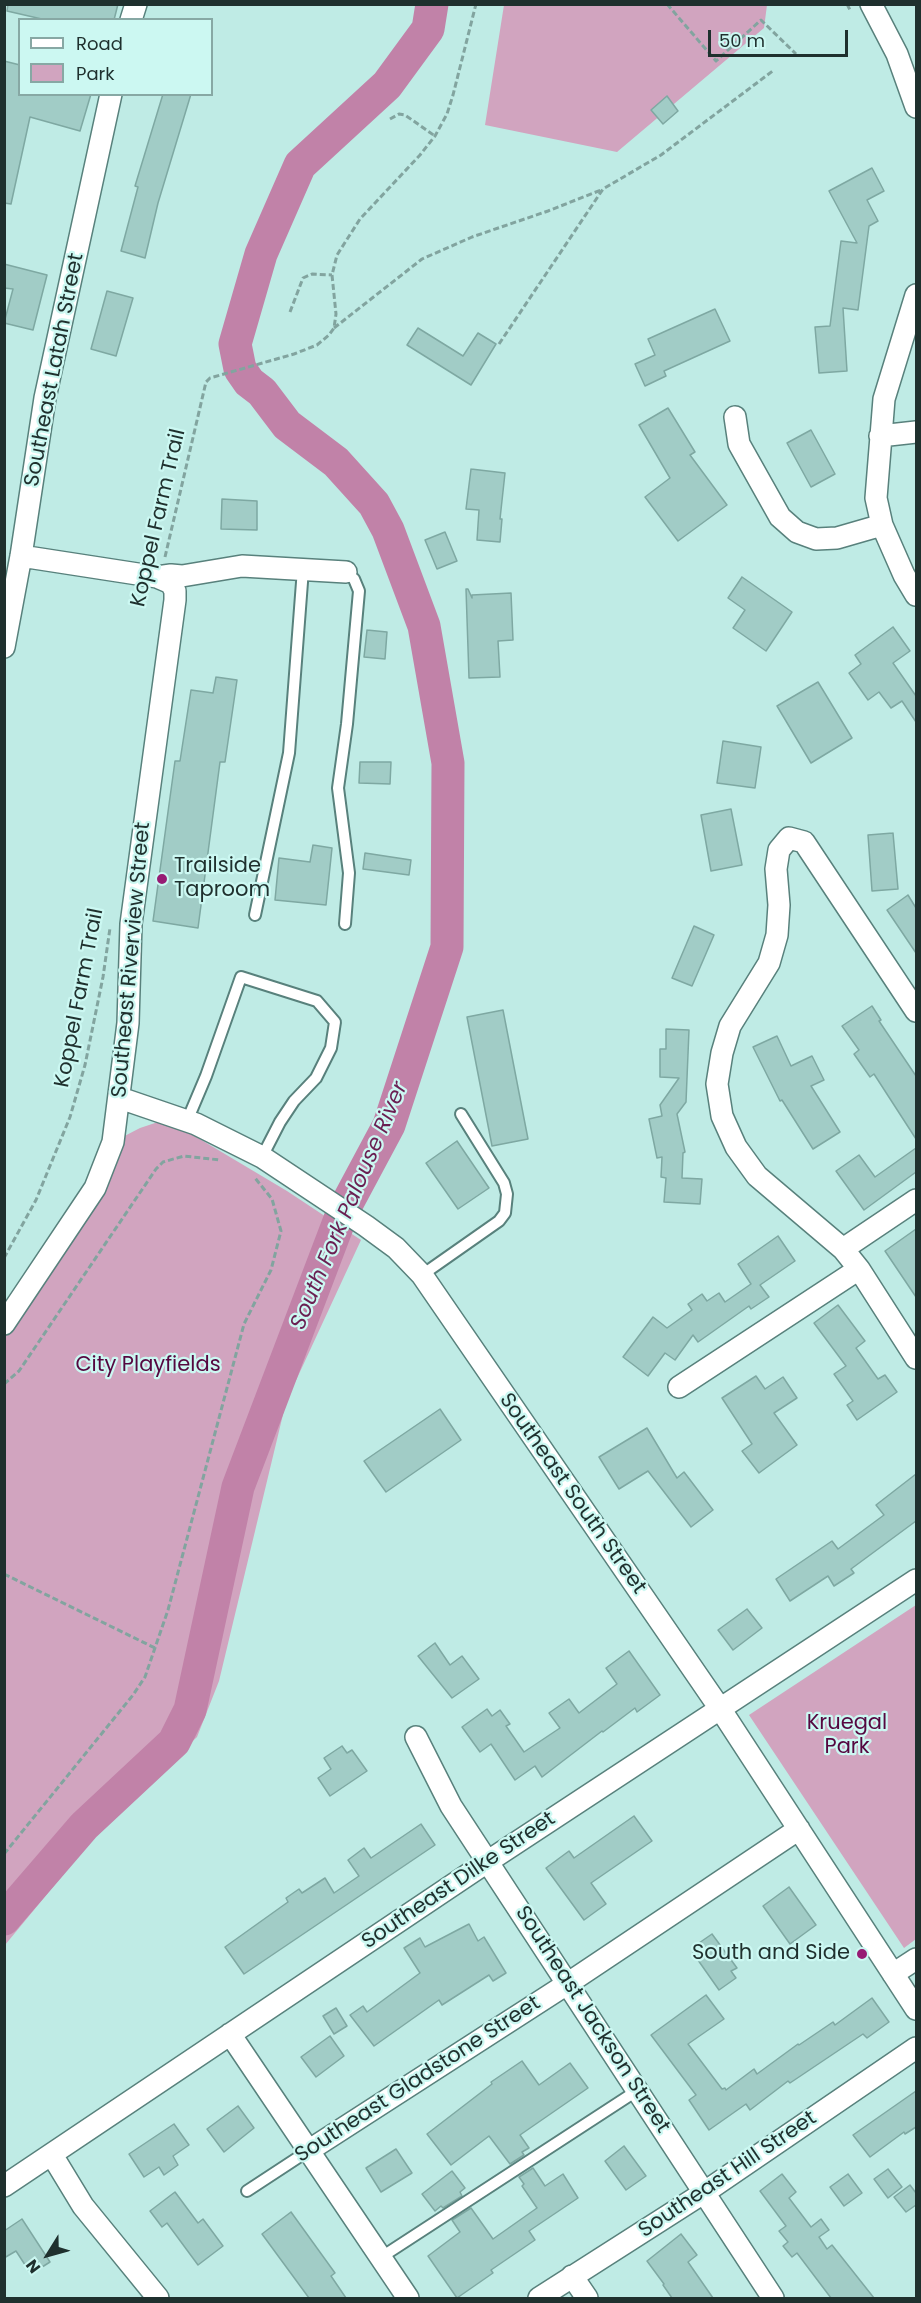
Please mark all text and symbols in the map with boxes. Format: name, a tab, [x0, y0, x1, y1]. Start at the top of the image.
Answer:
legend	[18, 18, 213, 96]
scale bar	[711, 18, 850, 56]
text: 50 m	[719, 28, 765, 53]
text: Road	[76, 31, 123, 56]
text: Park	[76, 61, 115, 86]
street label: Southeast Latah Street	[20, 251, 90, 489]
street label: Koppel Farm Trail	[126, 427, 192, 609]
street label: Southeast Riverview Street	[107, 821, 157, 1099]
place label: Trailside Taproom	[174, 854, 270, 904]
marker: Trailside Taproom	[155, 872, 169, 886]
street label: Koppel Farm Trail	[50, 906, 110, 1090]
water label: South Fork Palouse River	[286, 1078, 414, 1334]
park label: City Playfields	[75, 1353, 221, 1379]
street label: Southeast South Street	[493, 1389, 651, 1599]
park label: Kruegal Park	[807, 1711, 887, 1761]
street label: Southeast Dilke Street	[358, 1807, 560, 1955]
street label: Southeast Jackson Street	[509, 1902, 675, 2138]
place label: South and Side	[692, 1941, 850, 1967]
marker: South and Side	[855, 1947, 869, 1961]
street label: Southeast Gladstone Street	[291, 1991, 545, 2169]
street label: Southeast Hill Street	[634, 2106, 822, 2244]
north arrow	[18, 2225, 78, 2285]
text: N	[20, 2254, 46, 2278]

